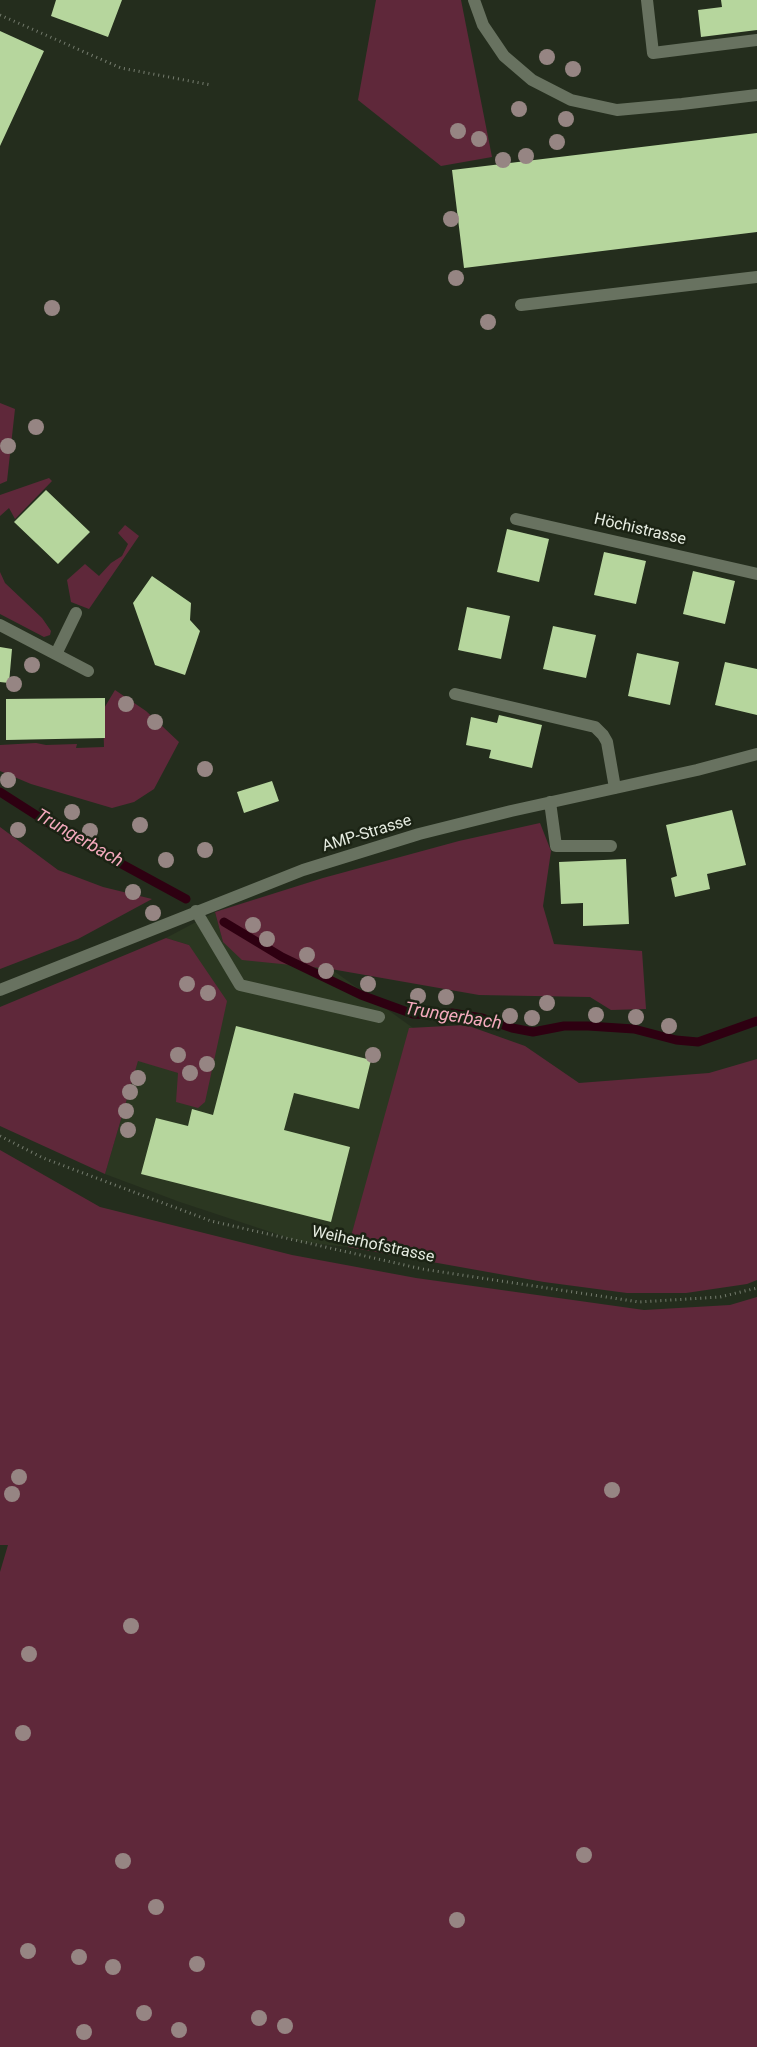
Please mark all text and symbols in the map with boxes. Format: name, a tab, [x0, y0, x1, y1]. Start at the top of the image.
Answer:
street label: Höchistrasse	[592, 510, 688, 550]
water label: Trungerbach	[31, 805, 127, 873]
street label: AMP-Strasse	[320, 811, 414, 857]
water label: Trungerbach	[403, 999, 503, 1035]
street label: Weiherhofstrasse	[310, 1223, 436, 1267]

